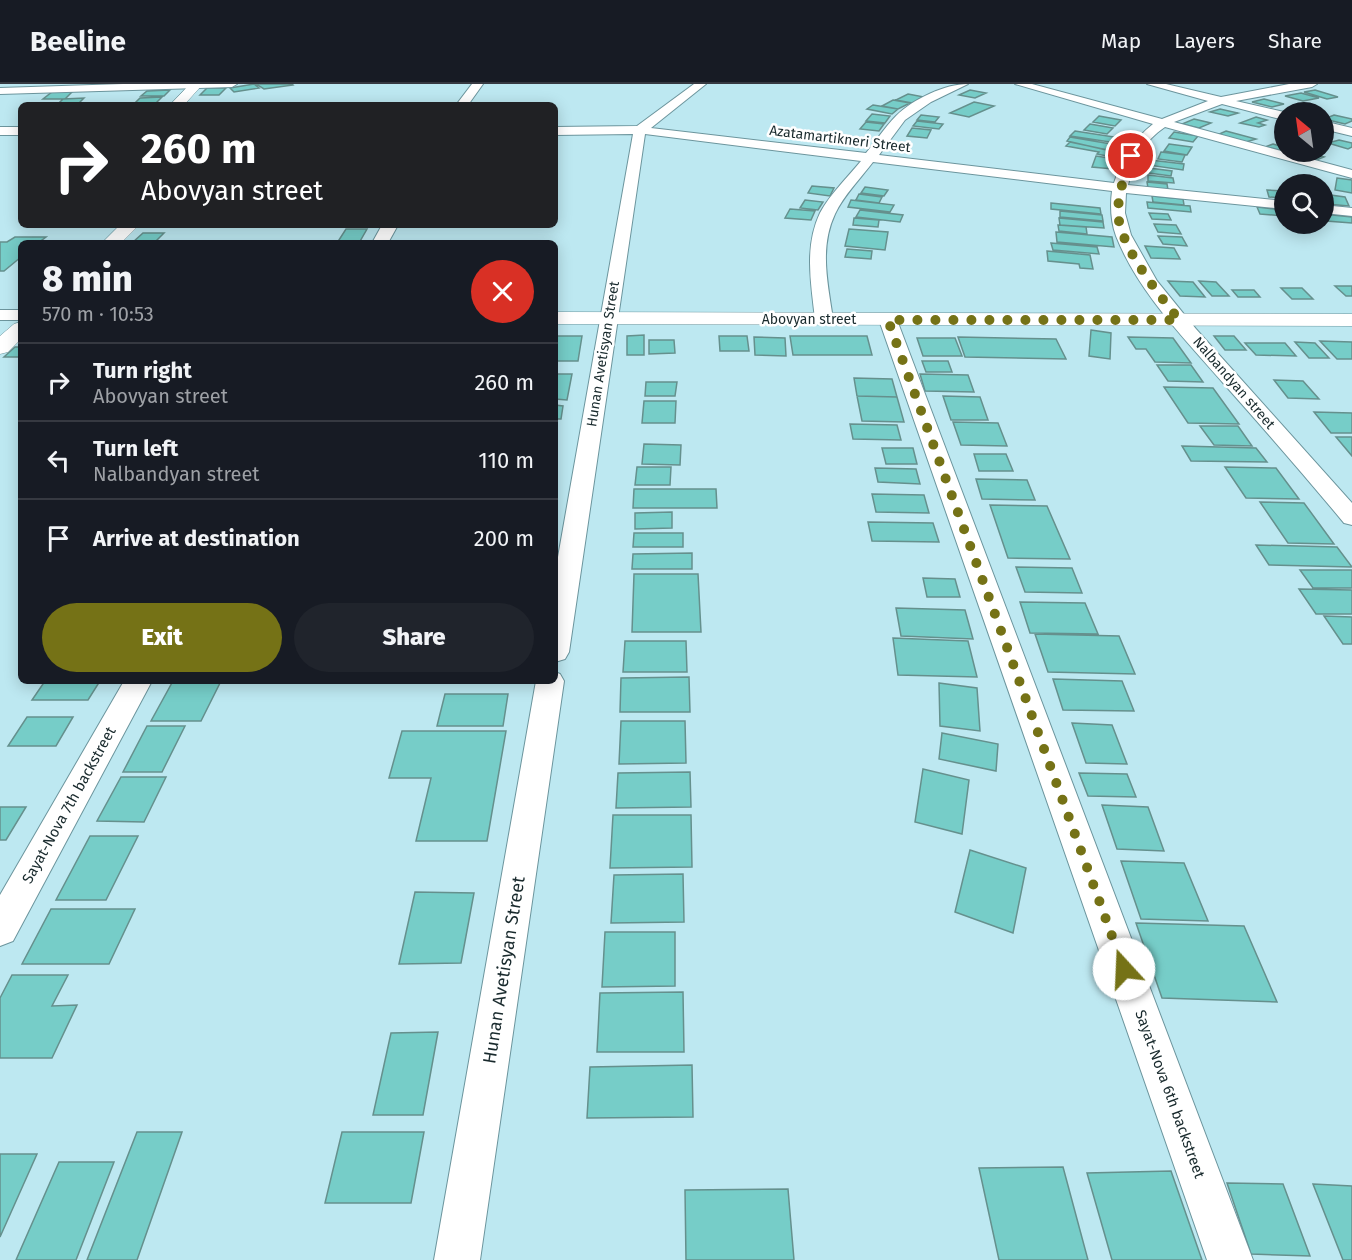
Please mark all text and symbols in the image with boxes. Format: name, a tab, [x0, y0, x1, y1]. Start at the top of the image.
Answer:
text: Beeline	[30, 25, 126, 58]
text: Map	[1101, 28, 1141, 54]
text: Layers	[1174, 28, 1235, 54]
text: Share	[1268, 28, 1322, 54]
north arrow	[1274, 102, 1334, 162]
map controls	[1274, 102, 1334, 234]
street label: Azatamartikneri Street	[768, 122, 913, 156]
text: 260 m	[141, 124, 256, 174]
icon: right	[42, 126, 120, 204]
pin	[1105, 130, 1156, 181]
icon: arrive	[1114, 139, 1147, 172]
button: search	[1274, 174, 1334, 234]
text: Abovyan street	[141, 175, 323, 207]
text: 8 min	[42, 257, 133, 301]
button: close	[471, 260, 534, 323]
street label: Hunan Avetisyan Street	[583, 279, 623, 428]
text: 570 m · 10:53	[42, 302, 154, 326]
street label: Abovyan street	[762, 311, 857, 328]
street label: Nalbandyan street	[1189, 333, 1279, 433]
text: Turn right	[93, 357, 192, 384]
icon: right	[42, 366, 75, 399]
text: 260 m	[474, 369, 534, 396]
text: Abovyan street	[93, 384, 228, 408]
text: Turn left	[93, 435, 178, 462]
icon: left	[42, 444, 75, 477]
text: 110 m	[478, 447, 534, 474]
text: Nalbandyan street	[93, 462, 260, 486]
icon: arrive	[42, 522, 75, 555]
text: Arrive at destination	[93, 525, 300, 552]
text: 200 m	[474, 525, 534, 552]
button: Exit	[42, 603, 282, 672]
button: Share	[294, 603, 534, 672]
street label: Sayat-Nova 7th backstreet	[18, 723, 120, 887]
street label: Hunan Avetisyan Street	[478, 874, 530, 1065]
position arrow	[1092, 937, 1156, 1001]
street label: Sayat-Nova 6th backstreet	[1131, 1007, 1209, 1181]

